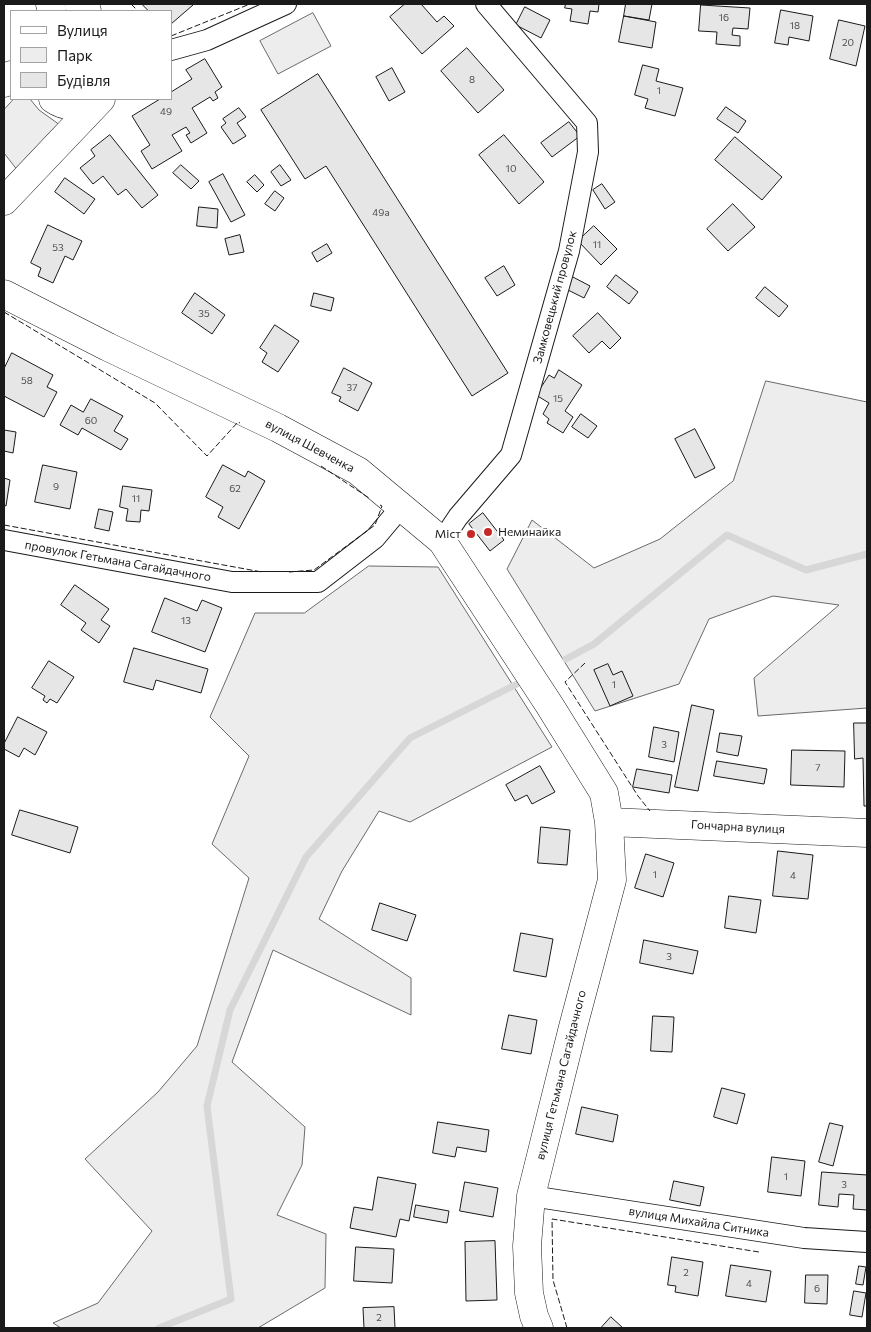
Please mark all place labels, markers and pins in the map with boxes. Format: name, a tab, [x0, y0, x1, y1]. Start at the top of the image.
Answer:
place label: Неминайка	[498, 525, 561, 539]
marker: Неминайка	[482, 526, 494, 538]
place label: Міст	[435, 527, 461, 541]
marker: Міст	[465, 528, 477, 540]

